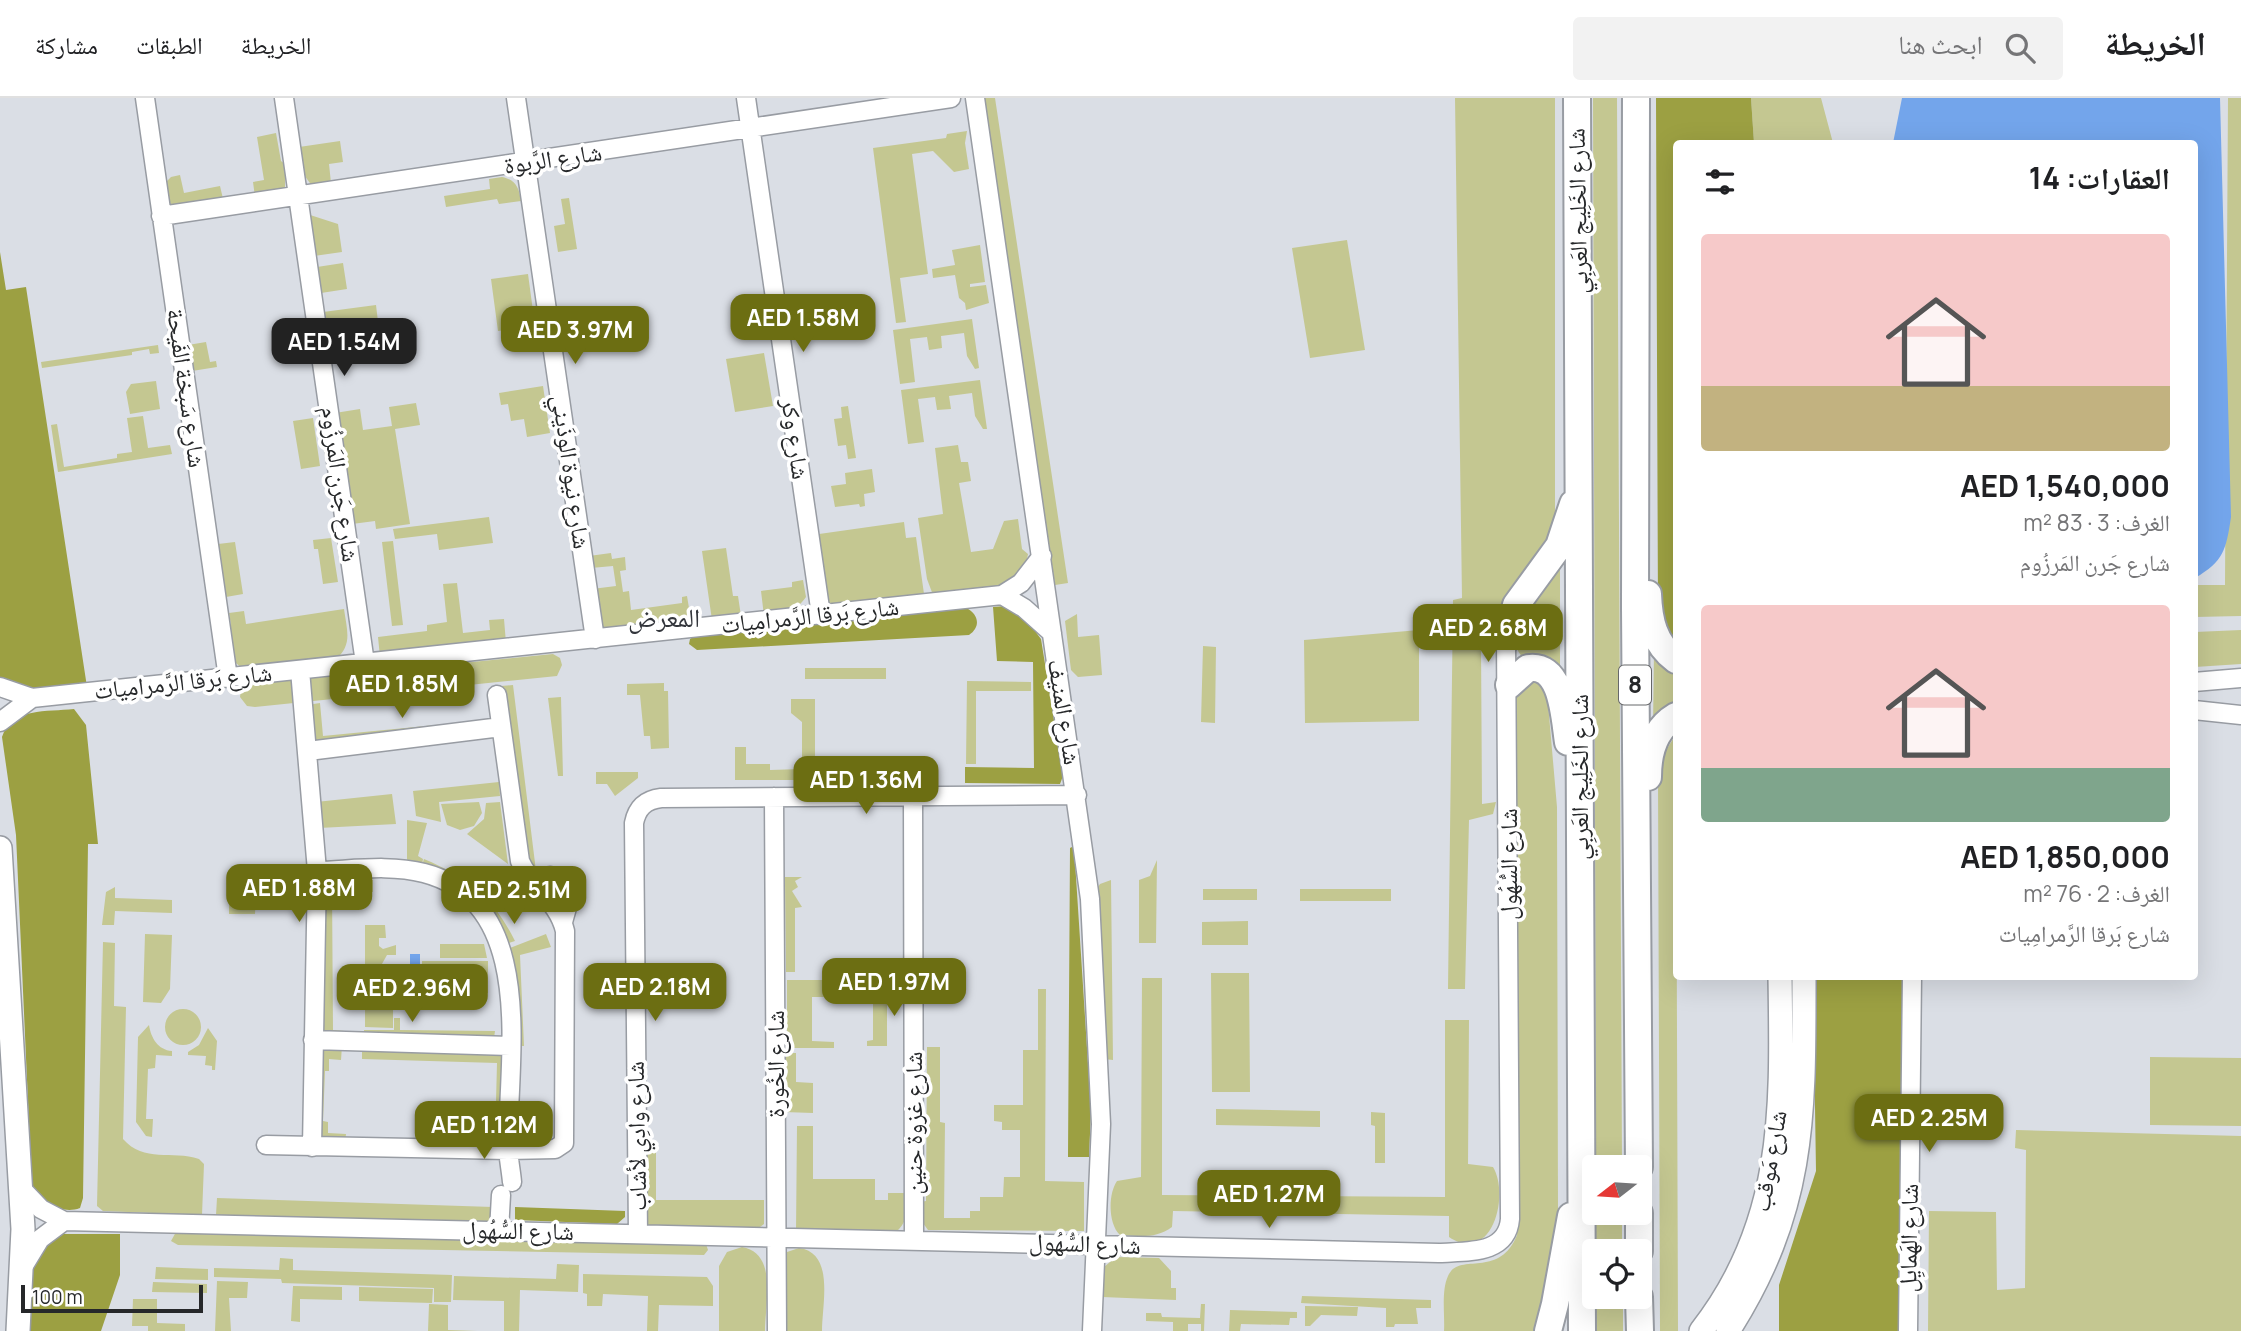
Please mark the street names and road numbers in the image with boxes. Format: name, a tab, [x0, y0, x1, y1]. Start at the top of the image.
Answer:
street label: شارع الخَلِيج العَربِي	[1559, 128, 1599, 294]
street label: شارع الرَّبوة	[502, 134, 604, 181]
street label: شارع سَبخة الفَيحة	[160, 306, 215, 470]
street label: شارع نيوة الوذَيني	[541, 393, 600, 551]
street label: شارع وكر	[774, 395, 818, 481]
street label: شارع جَرن المَرزُوم	[313, 404, 369, 564]
street label: شارع بَرقا الرَّمرامِيات	[719, 589, 900, 640]
street label: شارع بَرقا الرَّمرامِيات	[92, 655, 273, 706]
street label: شارع المنيف	[1041, 657, 1090, 767]
road number: 8	[1619, 666, 1651, 705]
street label: شارع الخَلِيج العَربِي	[1562, 694, 1599, 860]
street label: شارع السُّهُول	[1491, 808, 1524, 920]
street label: شارع الخُورة	[758, 1010, 791, 1118]
street label: شارع غزوة حنين	[896, 1051, 929, 1195]
street label: شارع وادِي لأشاب	[618, 1061, 657, 1211]
street label: شارع مَوقب	[1743, 1108, 1794, 1214]
street label: شارع الهَمايِل	[1890, 1183, 1927, 1293]
street label: شارع السُّهُول	[462, 1212, 574, 1247]
street label: شارع السُّهُول	[1029, 1224, 1141, 1261]

